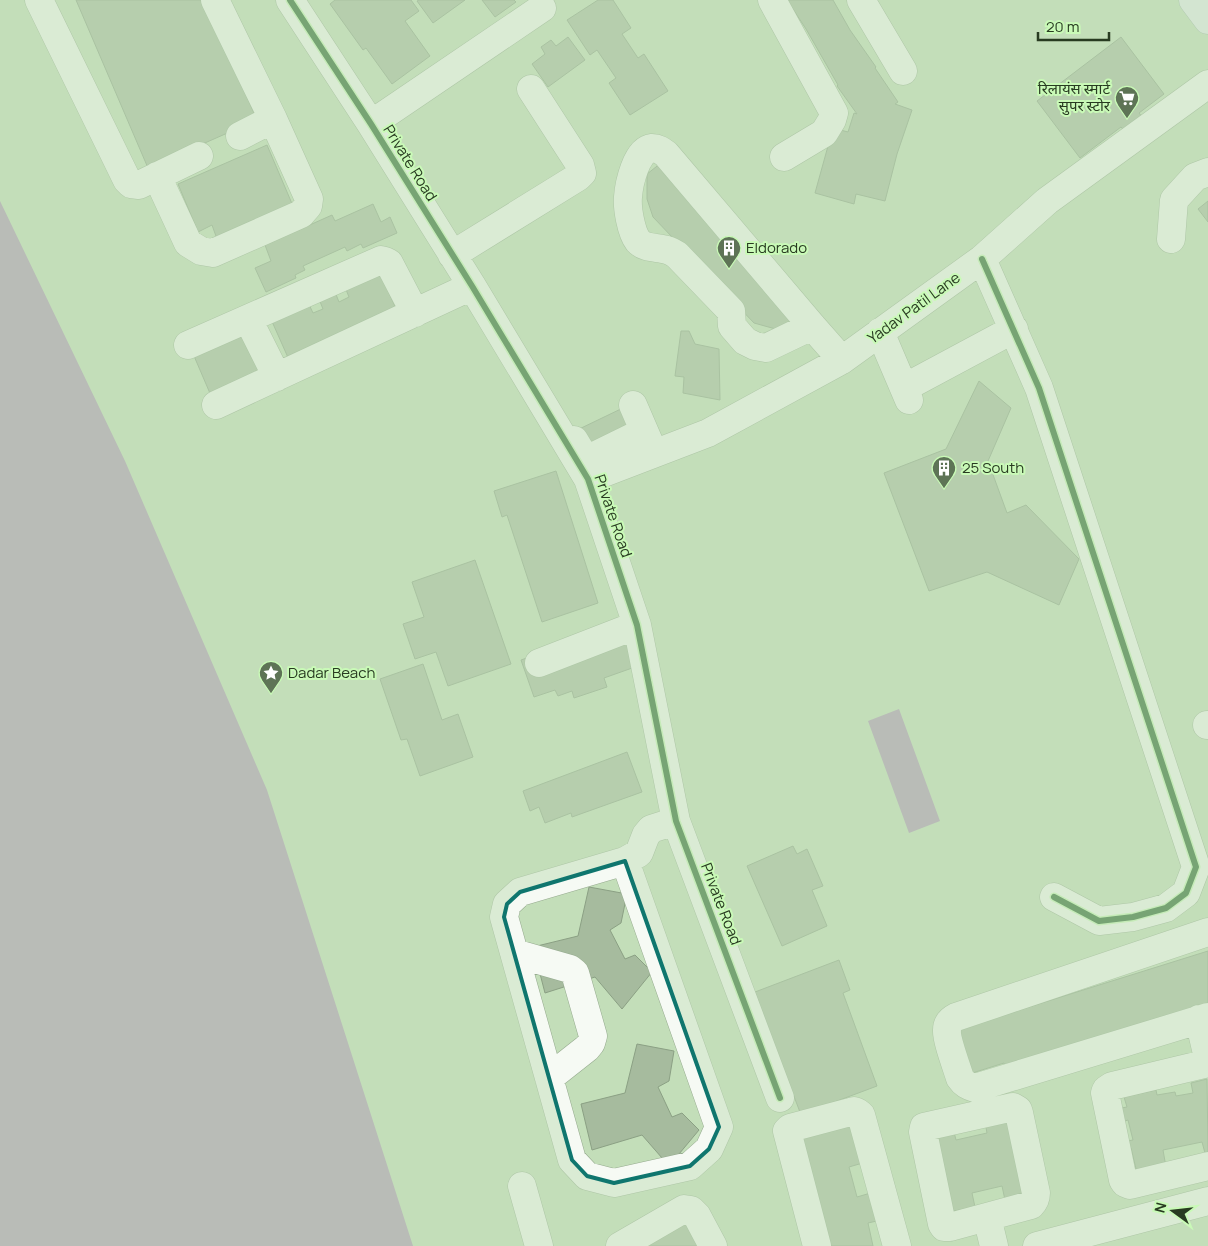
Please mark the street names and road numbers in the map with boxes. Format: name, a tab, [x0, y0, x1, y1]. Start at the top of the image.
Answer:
street label: Private Road	[379, 120, 442, 205]
street label: Yadav Patil Lane	[863, 267, 964, 348]
street label: Private Road	[589, 472, 637, 560]
street label: Private Road	[696, 860, 747, 948]

